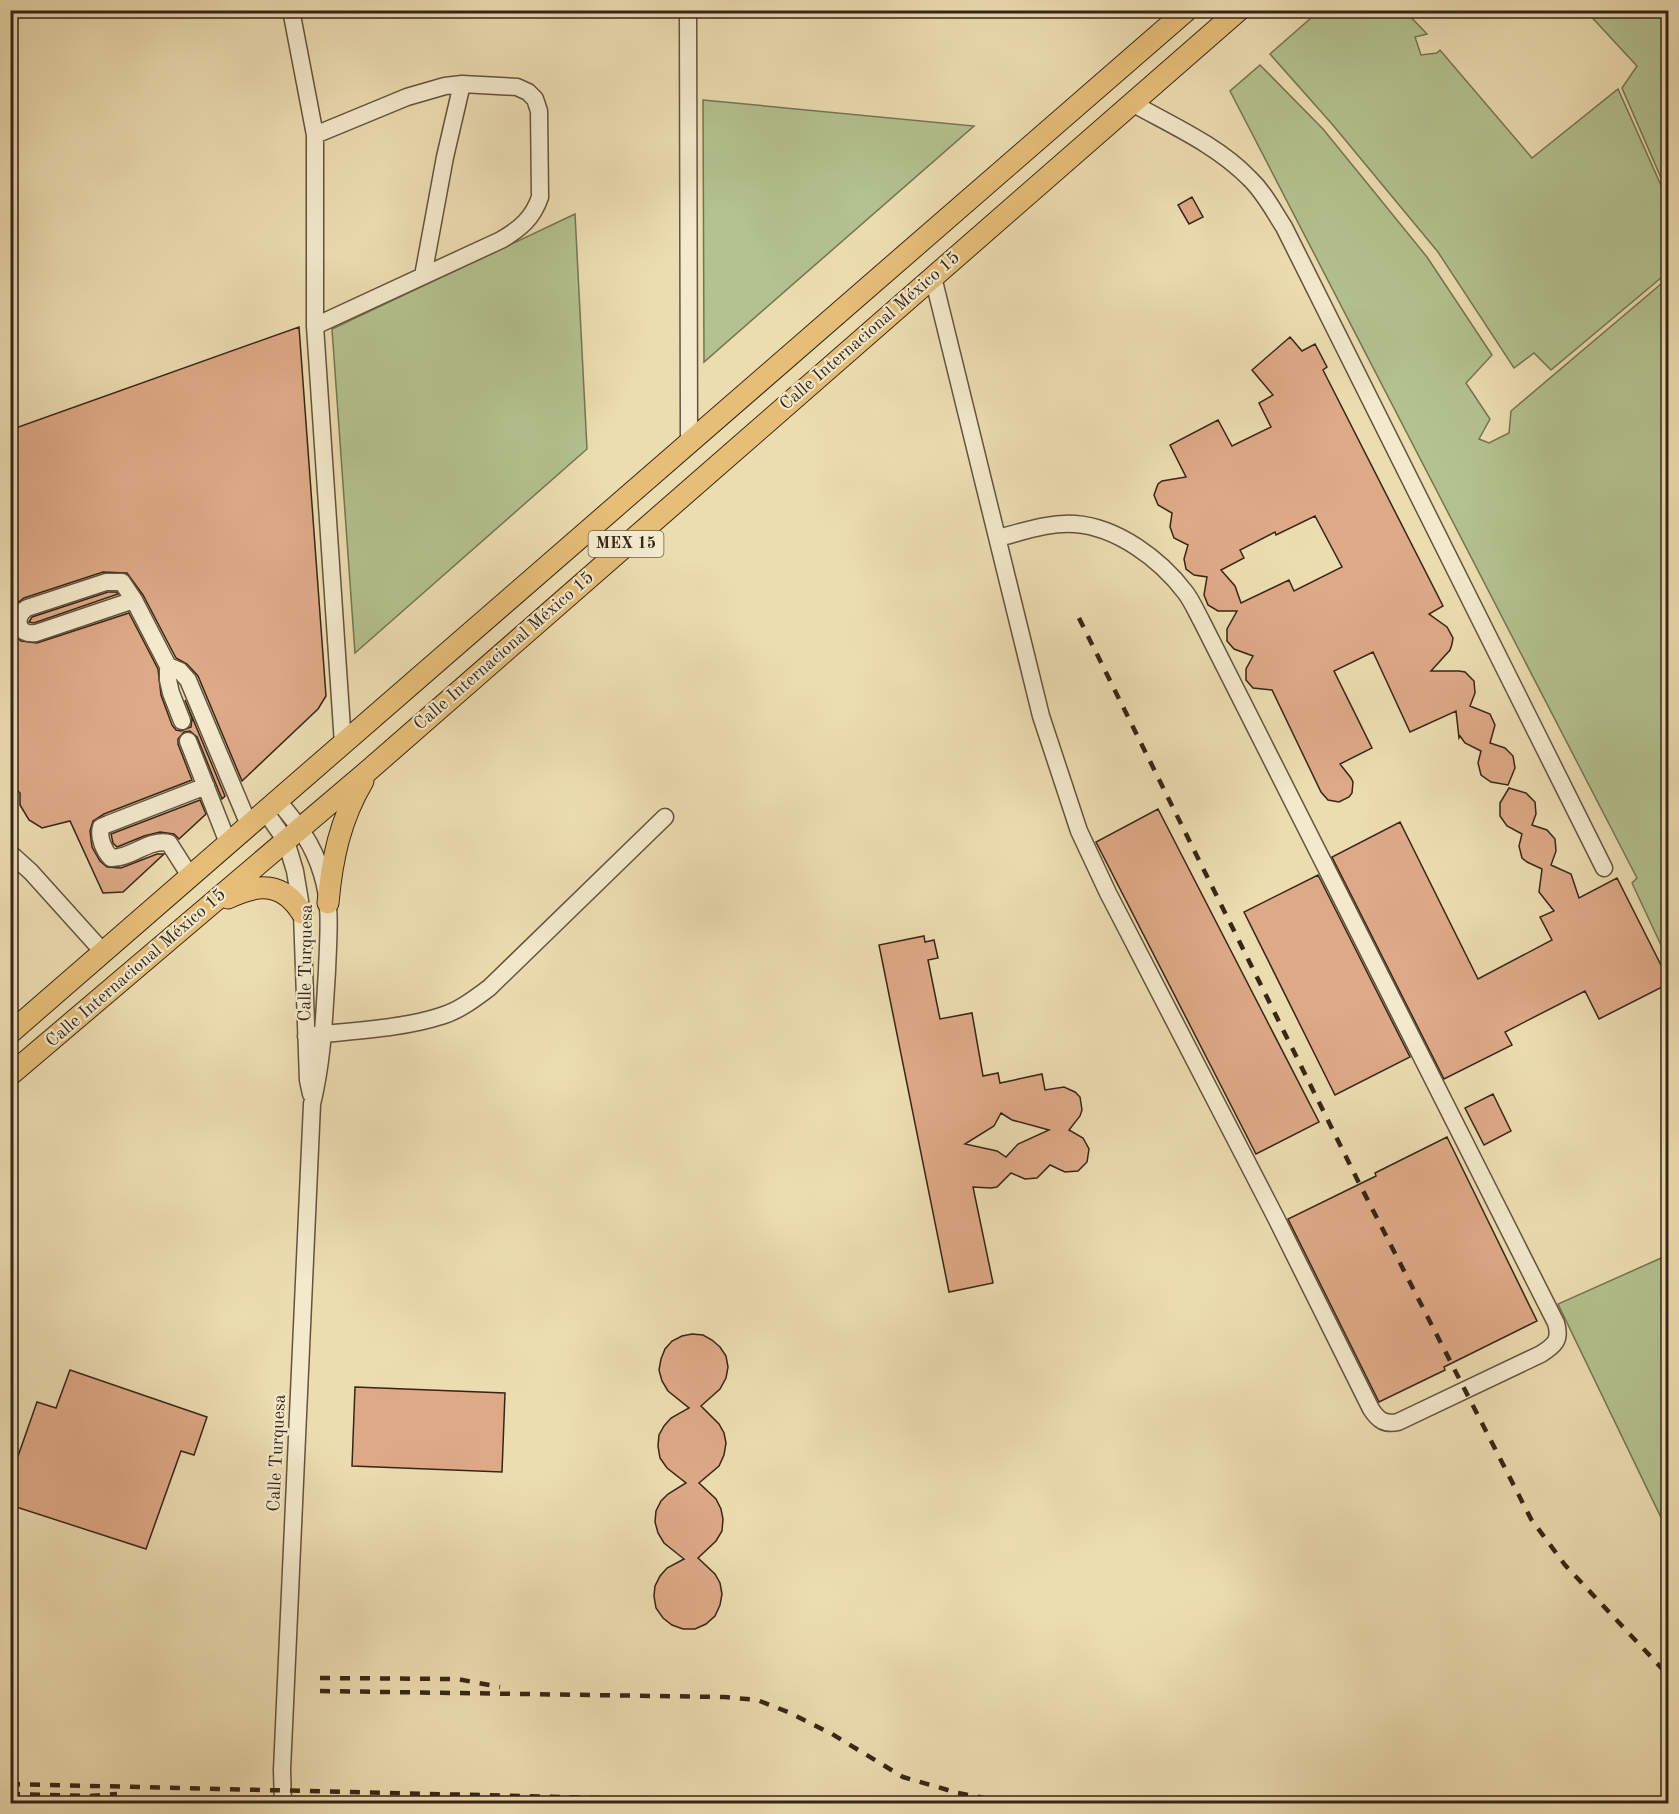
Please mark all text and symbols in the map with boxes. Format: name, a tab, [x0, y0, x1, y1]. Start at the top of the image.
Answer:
street label: Calle Internacional México 15	[777, 248, 963, 414]
road number: MEX 15	[588, 531, 664, 557]
street label: Calle Internacional México 15	[411, 568, 597, 734]
street label: Calle Internacional México 15	[43, 885, 229, 1051]
street label: Calle Turquesa	[296, 904, 316, 1022]
street label: Calle Turquesa	[265, 1394, 289, 1512]

